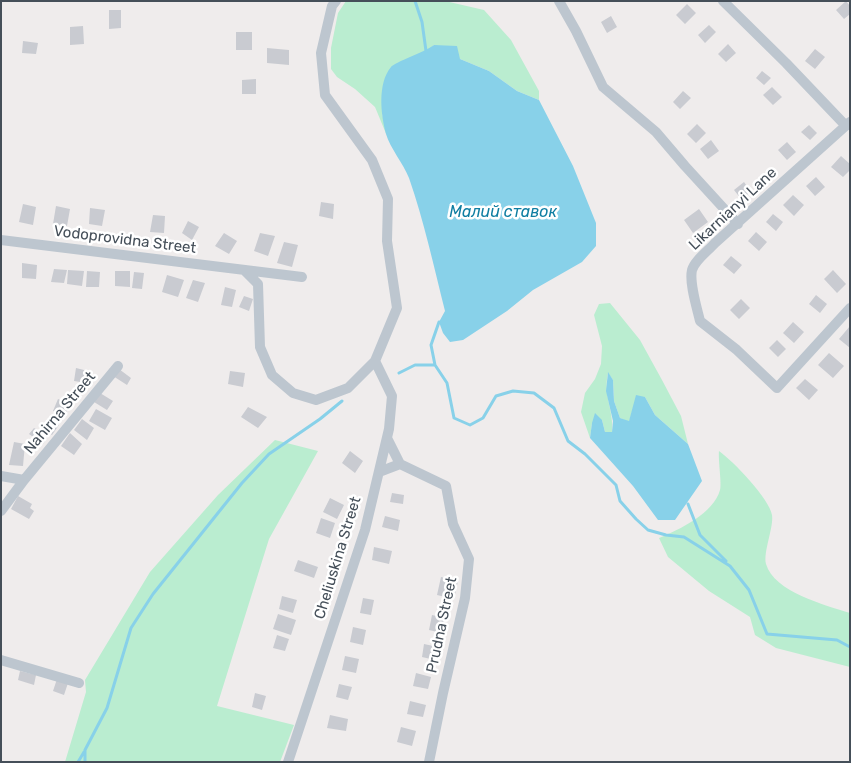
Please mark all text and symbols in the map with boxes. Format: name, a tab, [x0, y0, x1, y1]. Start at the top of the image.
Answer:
street label: Likarnianyi Lane	[685, 164, 781, 254]
water label: Малий ставок	[449, 202, 557, 222]
street label: Vodoprovidna Street	[53, 222, 197, 258]
street label: Nahirna Street	[20, 368, 100, 458]
street label: Cheliuskina Street	[311, 495, 365, 621]
street label: Prudna Street	[423, 575, 461, 675]

